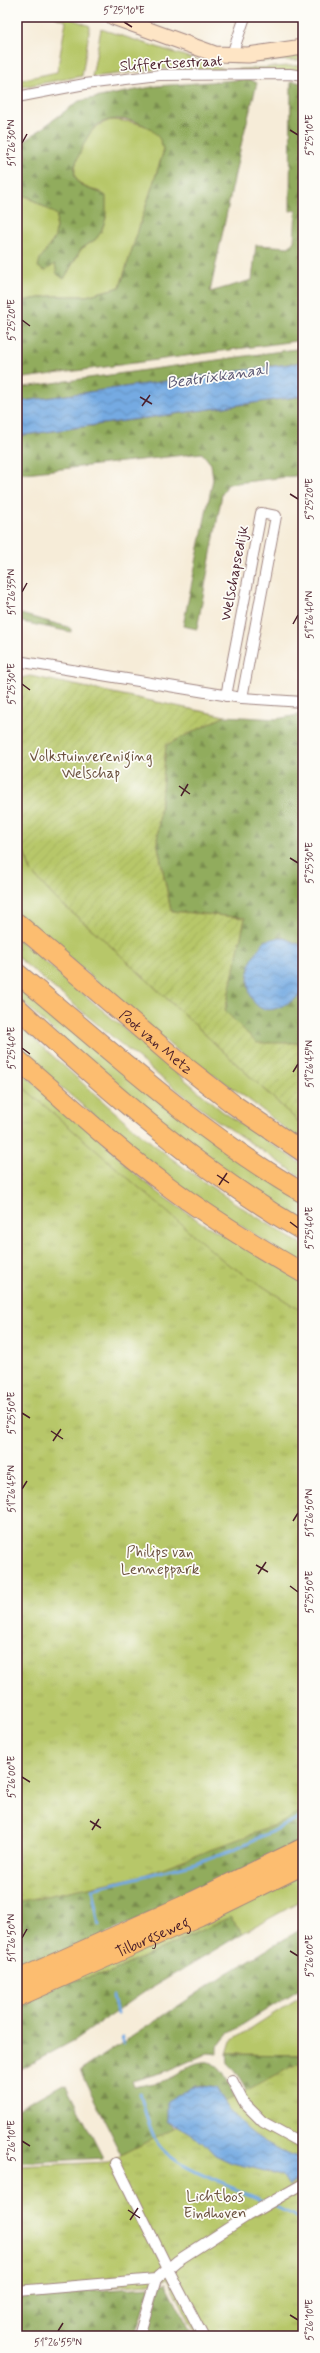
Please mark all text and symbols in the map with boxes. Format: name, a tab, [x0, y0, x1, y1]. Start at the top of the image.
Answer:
text: 5°25'10"E	[103, 4, 145, 18]
street label: Sliffertsestraat	[119, 51, 223, 77]
text: 5°25'10"E	[303, 114, 317, 156]
text: 51°26'30"N	[5, 119, 19, 166]
text: 5°25'20"E	[5, 299, 19, 341]
water label: Beatrixkanaal	[165, 359, 270, 394]
text: 5°25'20"E	[303, 478, 317, 520]
street label: Welschapsedijk	[216, 523, 254, 623]
text: 51°26'35"N	[5, 568, 19, 615]
text: 51°26'40"N	[303, 591, 317, 639]
text: 5°25'30"E	[5, 663, 19, 705]
park label: Volkstuinvereniging Welschap	[30, 747, 152, 784]
text: 5°25'30"E	[303, 842, 317, 884]
street label: Poot van Metz	[115, 1006, 196, 1079]
text: 5°25'40"E	[5, 1026, 19, 1069]
text: 51°26'45"N	[303, 1040, 317, 1088]
text: 5°25'40"E	[303, 1206, 317, 1249]
text: 5°25'50"E	[5, 1391, 19, 1434]
text: 51°26'45"N	[5, 1465, 19, 1513]
text: 51°26'50"N	[303, 1489, 317, 1537]
park label: Philips van Lenneppark	[121, 1543, 200, 1580]
text: 5°25'50"E	[303, 1570, 317, 1613]
text: 5°26'00"E	[5, 1755, 19, 1798]
street label: Tilburgseweg	[112, 1913, 193, 1963]
text: 51°26'50"N	[5, 1914, 19, 1962]
text: 5°26'00"E	[303, 1934, 317, 1977]
text: 5°26'10"E	[5, 2120, 19, 2162]
park label: Lichtbos Eindhoven	[183, 2187, 247, 2224]
text: 5°26'10"E	[303, 2299, 317, 2341]
text: 51°26'55"N	[34, 2336, 82, 2350]

